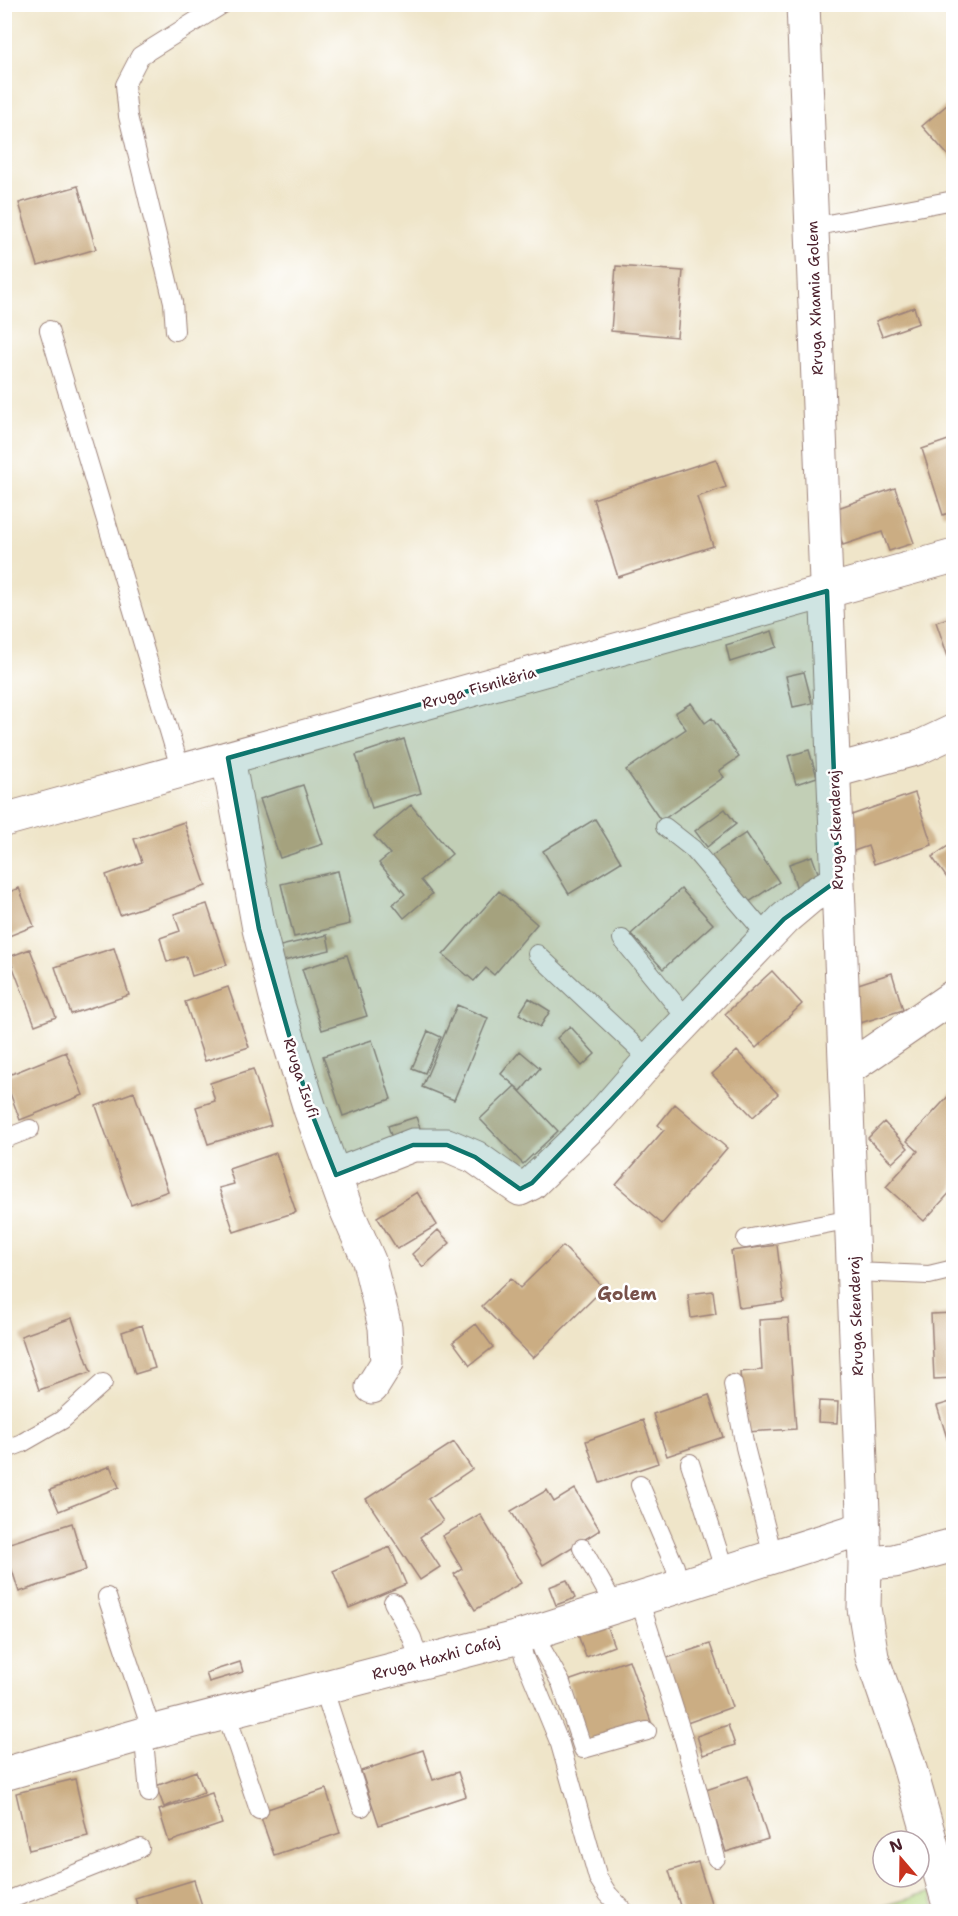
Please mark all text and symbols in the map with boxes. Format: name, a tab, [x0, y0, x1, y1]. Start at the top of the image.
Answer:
street label: Rruga Xhamia Golem	[802, 220, 828, 376]
street label: Rruga Fisnikëria	[420, 662, 539, 714]
street label: Rruga Skenderaj	[824, 770, 848, 890]
street label: Rruga Isufi	[279, 1035, 323, 1121]
street label: Rruga Skenderaj	[844, 1256, 868, 1376]
district label: Golem	[597, 1282, 657, 1306]
street label: Rruga Haxhi Cafaj	[370, 1631, 502, 1685]
north arrow	[871, 1829, 931, 1889]
text: N	[886, 1833, 906, 1857]

